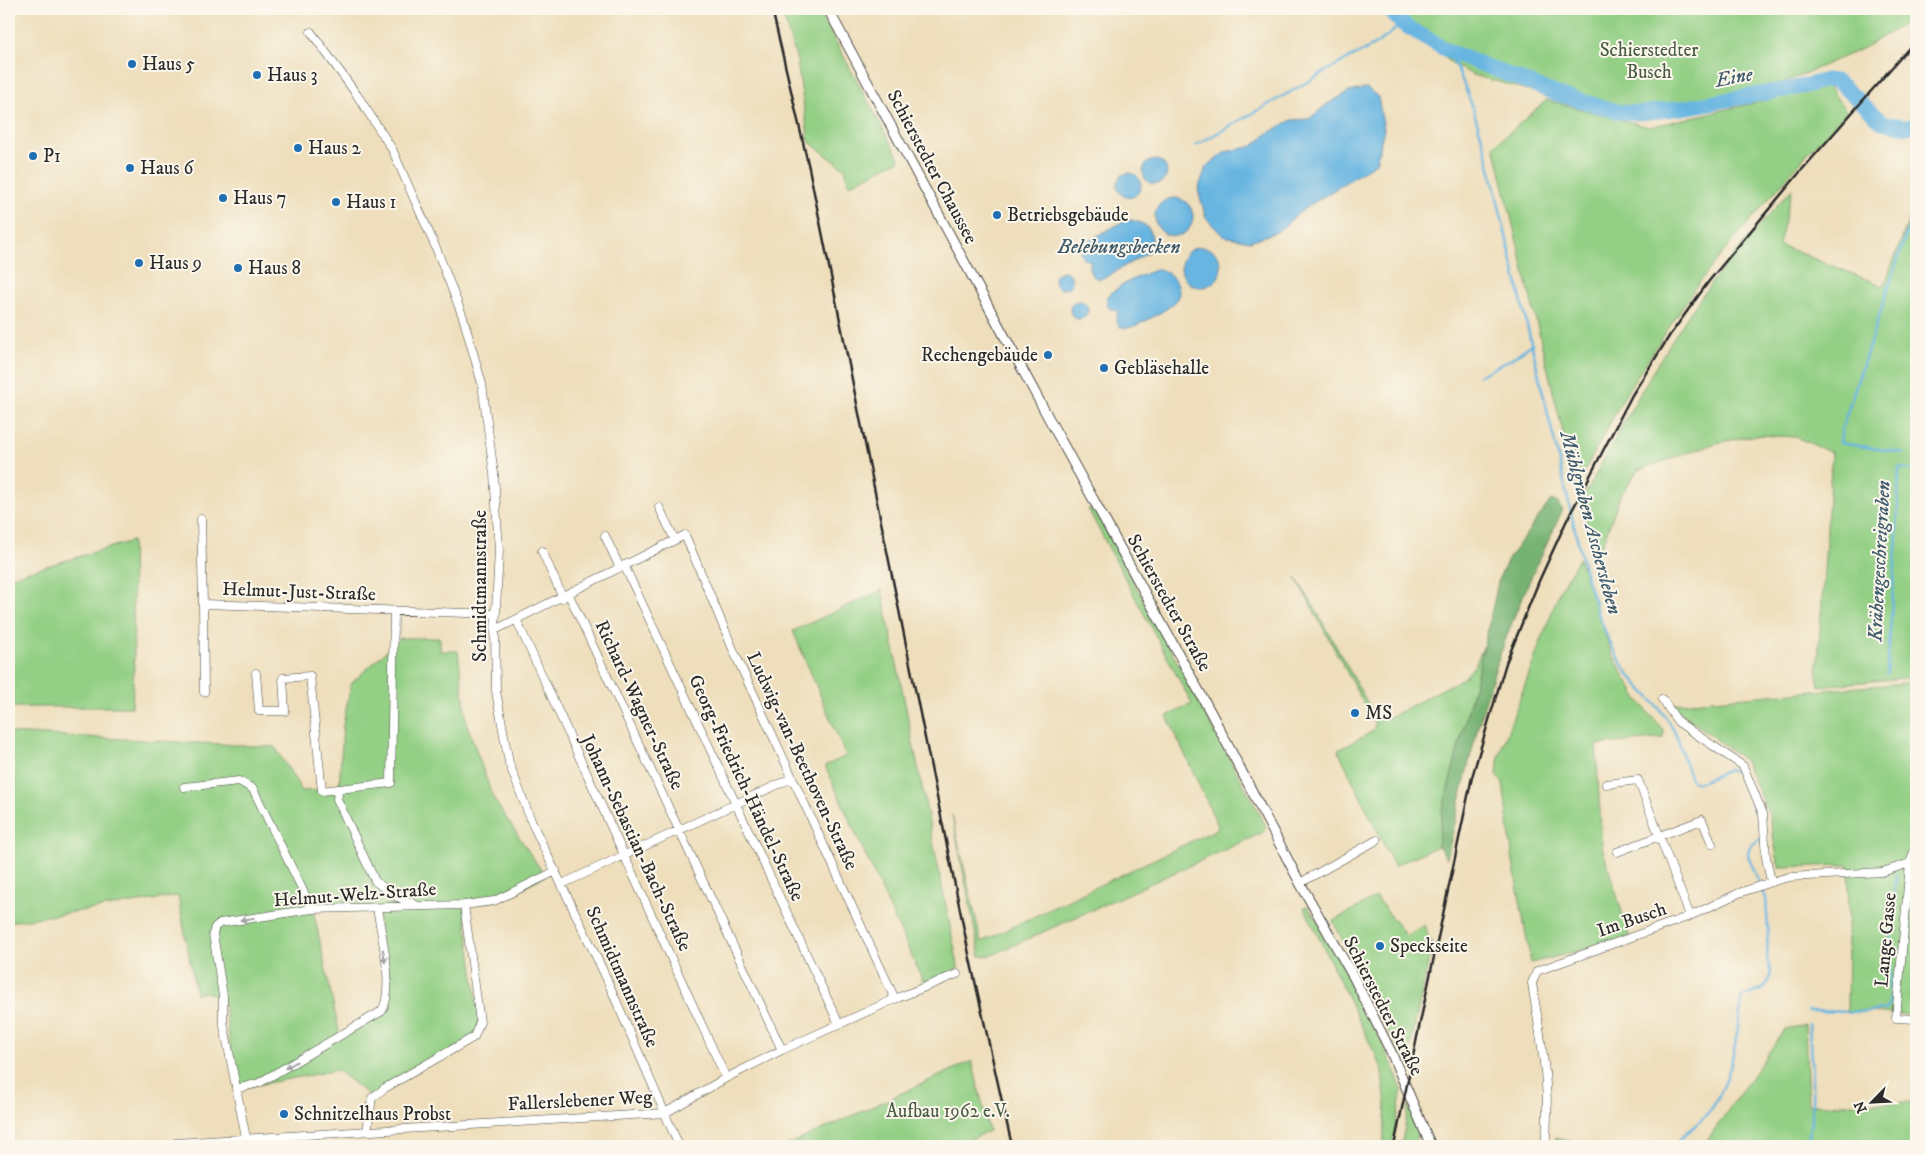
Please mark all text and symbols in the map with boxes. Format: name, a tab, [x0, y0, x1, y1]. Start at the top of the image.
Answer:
park label: Schierstedter Busch	[1600, 39, 1698, 84]
place label: Haus 5	[142, 53, 196, 76]
marker: Haus 5	[126, 58, 138, 70]
water label: Eine	[1712, 62, 1756, 94]
place label: Haus 3	[267, 64, 318, 87]
marker: Haus 3	[251, 69, 263, 81]
street label: Schierstedter Chaussee	[882, 86, 982, 248]
place label: Haus 2	[308, 137, 362, 160]
marker: Haus 2	[292, 142, 304, 154]
place label: P1	[43, 145, 61, 168]
marker: P1	[27, 150, 39, 162]
place label: Haus 6	[140, 157, 195, 180]
marker: Haus 6	[124, 162, 136, 174]
place label: Haus 7	[233, 187, 287, 210]
place label: Haus 1	[346, 191, 397, 214]
marker: Haus 7	[217, 192, 229, 204]
marker: Haus 1	[330, 196, 342, 208]
place label: Betriebsgebäude	[1007, 204, 1129, 227]
marker: Betriebsgebäude	[991, 209, 1003, 221]
water label: Belebungsbecken	[1057, 235, 1180, 260]
place label: Haus 9	[149, 252, 202, 275]
marker: Haus 9	[133, 257, 145, 269]
place label: Haus 8	[248, 257, 301, 280]
marker: Haus 8	[232, 262, 244, 274]
place label: Rechengebäude	[921, 344, 1038, 367]
marker: Rechengebäude	[1042, 349, 1054, 361]
place label: Gebläsehalle	[1114, 357, 1209, 380]
marker: Gebläsehalle	[1098, 362, 1110, 374]
water label: Mühlgraben Aschersleben	[1553, 427, 1627, 617]
water label: Krähengeschreigraben	[1863, 480, 1897, 643]
street label: Schmidtmannstraße	[469, 510, 492, 662]
street label: Schierstedter Straße	[1122, 530, 1216, 676]
street label: Helmut-Just-Straße	[222, 578, 376, 606]
street label: Richard-Wagner-Straße	[590, 616, 688, 794]
street label: Ludwig-van-Beethoven-Straße	[741, 648, 863, 874]
street label: Georg-Friedrich-Händel-Straße	[683, 671, 809, 905]
place label: MS	[1365, 702, 1392, 725]
marker: MS	[1349, 707, 1361, 719]
street label: Johann-Sebastian-Bach-Straße	[575, 729, 696, 955]
street label: Helmut-Welz-Straße	[273, 878, 437, 912]
street label: Lange Gasse	[1870, 892, 1902, 988]
street label: Im Busch	[1594, 897, 1670, 943]
street label: Schmidtmannstraße	[581, 903, 663, 1051]
one-way arrow	[239, 915, 255, 923]
street label: Schierstedter Straße	[1338, 932, 1428, 1080]
place label: Speckseite	[1390, 935, 1468, 958]
marker: Speckseite	[1374, 940, 1386, 952]
one-way arrow	[381, 948, 389, 964]
one-way arrow	[283, 1061, 298, 1069]
north arrow	[1848, 1078, 1898, 1128]
street label: Fallerslebener Weg	[507, 1086, 654, 1116]
text: N	[1850, 1098, 1872, 1116]
park label: Aufbau 1962 e.V.	[886, 1100, 1010, 1123]
place label: Schnitzelhaus Probst	[294, 1103, 451, 1126]
marker: Schnitzelhaus Probst	[278, 1108, 290, 1120]

